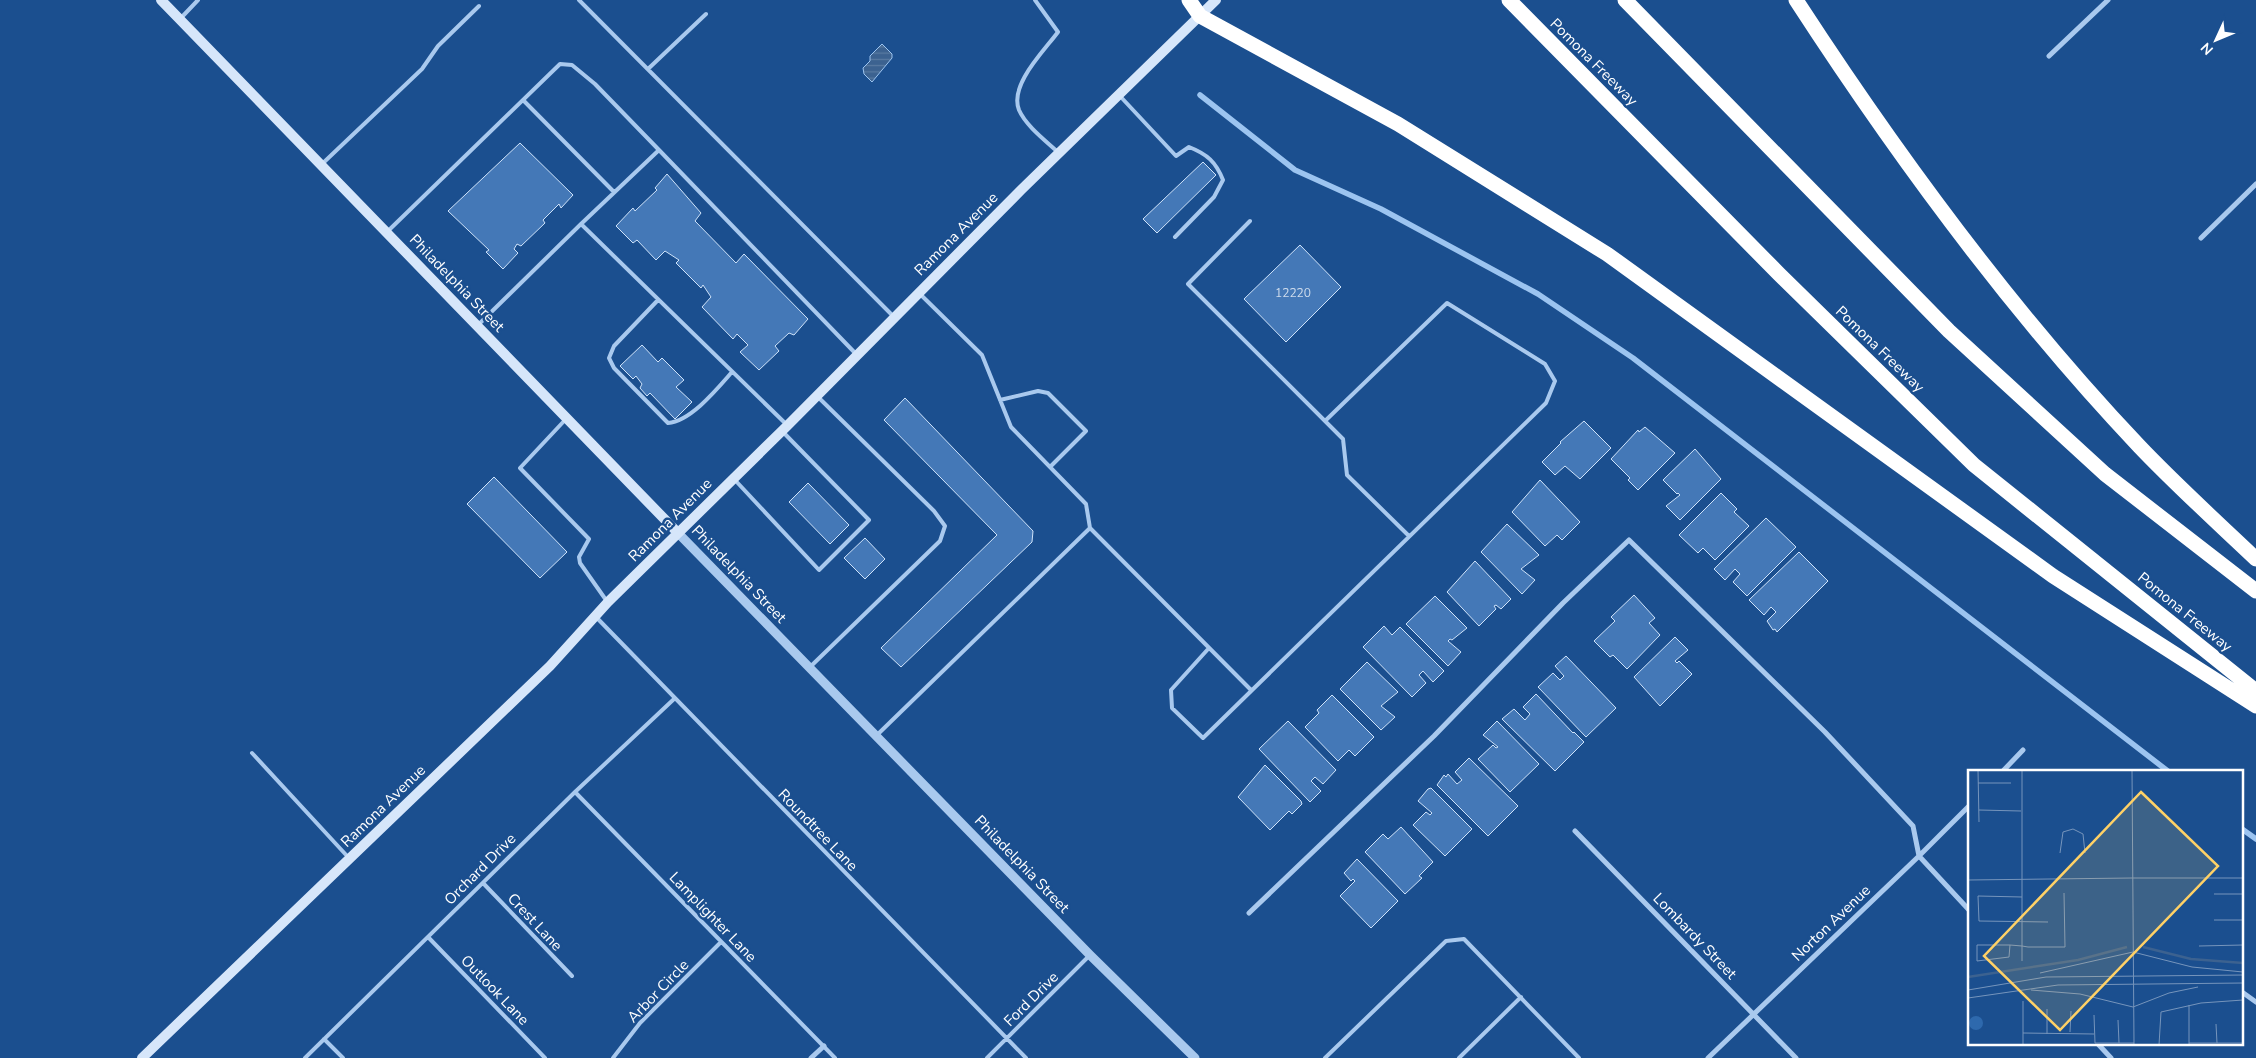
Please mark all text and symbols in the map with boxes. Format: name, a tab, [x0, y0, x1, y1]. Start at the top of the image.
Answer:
street label: Pomona Freeway	[1546, 14, 1642, 110]
north arrow	[2191, 15, 2241, 65]
text: N	[2197, 38, 2217, 59]
street label: Ramona Avenue	[910, 188, 1002, 280]
street label: Philadelphia Street	[405, 230, 509, 337]
house number: 12220	[1275, 285, 1311, 301]
street label: Pomona Freeway	[1831, 301, 1929, 397]
street label: Ramona Avenue	[624, 474, 716, 566]
street label: Philadelphia Street	[687, 521, 791, 628]
street label: Pomona Freeway	[2134, 568, 2237, 657]
street label: Ramona Avenue	[336, 760, 430, 852]
inset map	[1968, 770, 2244, 1046]
street label: Roundtree Lane	[774, 785, 862, 875]
street label: Philadelphia Street	[970, 811, 1074, 918]
street label: Orchard Drive	[440, 829, 520, 909]
street label: Lamplighter Lane	[665, 868, 761, 966]
street label: Norton Avenue	[1787, 880, 1875, 966]
street label: Crest Lane	[503, 889, 567, 955]
street label: Lombardy Street	[1649, 889, 1742, 984]
street label: Outlook Lane	[456, 951, 534, 1029]
street label: Arbor Circle	[623, 955, 693, 1027]
street label: Ford Drive	[999, 967, 1063, 1031]

